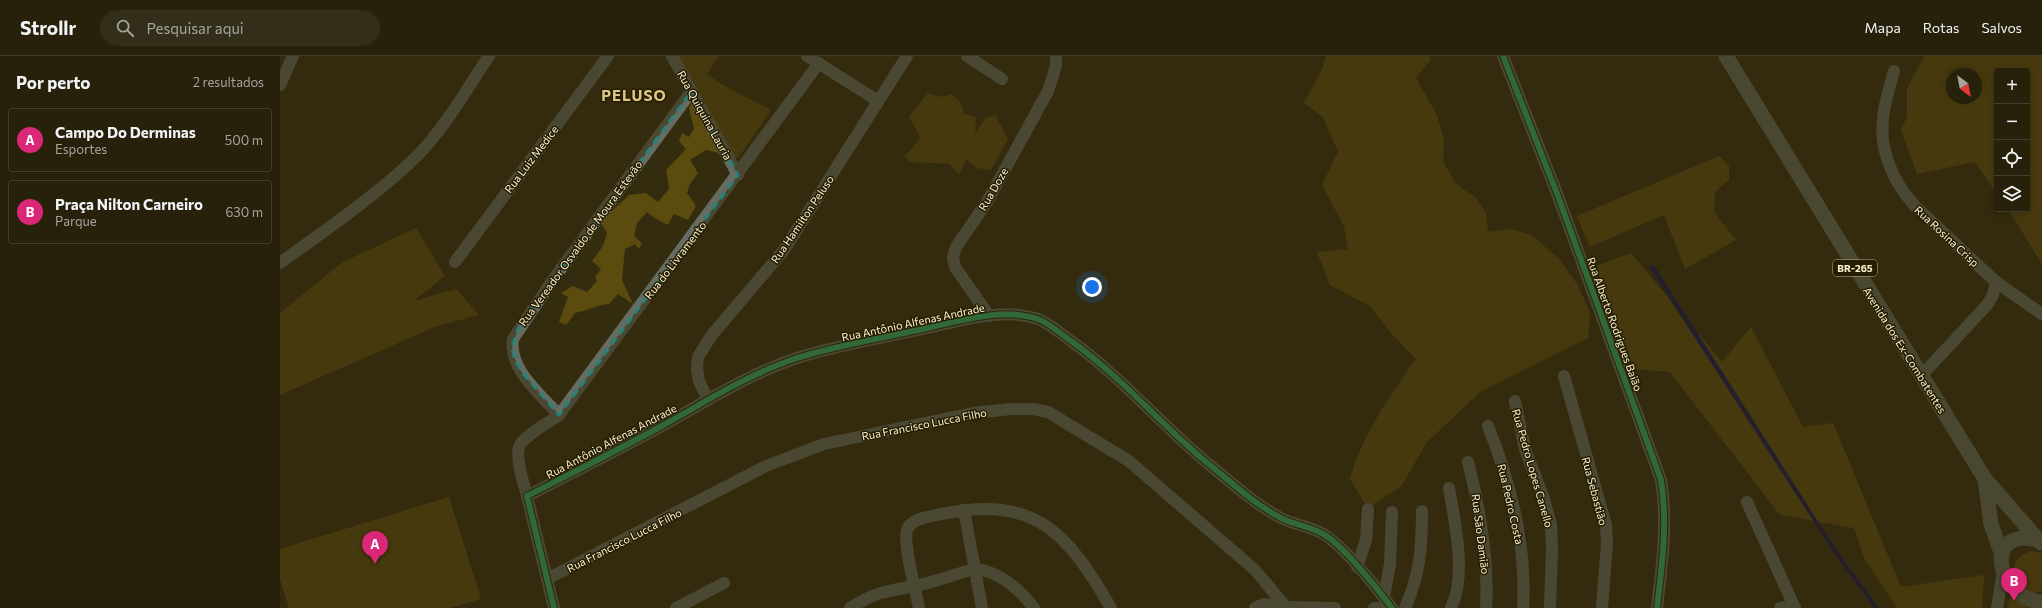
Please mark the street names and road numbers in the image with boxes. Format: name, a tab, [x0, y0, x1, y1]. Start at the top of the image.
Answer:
street label: Rua Quiquina Lauria	[675, 68, 735, 162]
street label: Rua Luiz Medice	[501, 123, 561, 195]
street label: Rua Vereador Osvaldo de Moura Estevão	[516, 157, 645, 328]
street label: Rua Doze	[976, 165, 1011, 213]
street label: Rua Hamilton Peluso	[768, 172, 836, 265]
street label: Rua Rosina Crisp	[1912, 203, 1982, 269]
street label: Rua do Livramento	[642, 218, 709, 301]
street label: Rua Alberto Rodrigues Baião	[1585, 255, 1645, 393]
road number: BR-265	[1833, 260, 1877, 276]
street label: Avenida dos Ex-Combatentes	[1861, 285, 1949, 415]
street label: Rua Antônio Alfenas Andrade	[840, 300, 986, 344]
street label: Rua Antônio Alfenas Andrade	[544, 401, 679, 481]
street label: Rua Francisco Lucca Filho	[860, 405, 988, 443]
street label: Rua Pedro Lopes Canello	[1510, 407, 1556, 529]
street label: Rua Sebastião	[1580, 455, 1611, 527]
street label: Rua Pedro Costa	[1495, 462, 1527, 546]
street label: Rua São Damião	[1470, 493, 1492, 575]
street label: Rua Francisco Lucca Filho	[564, 505, 684, 575]

